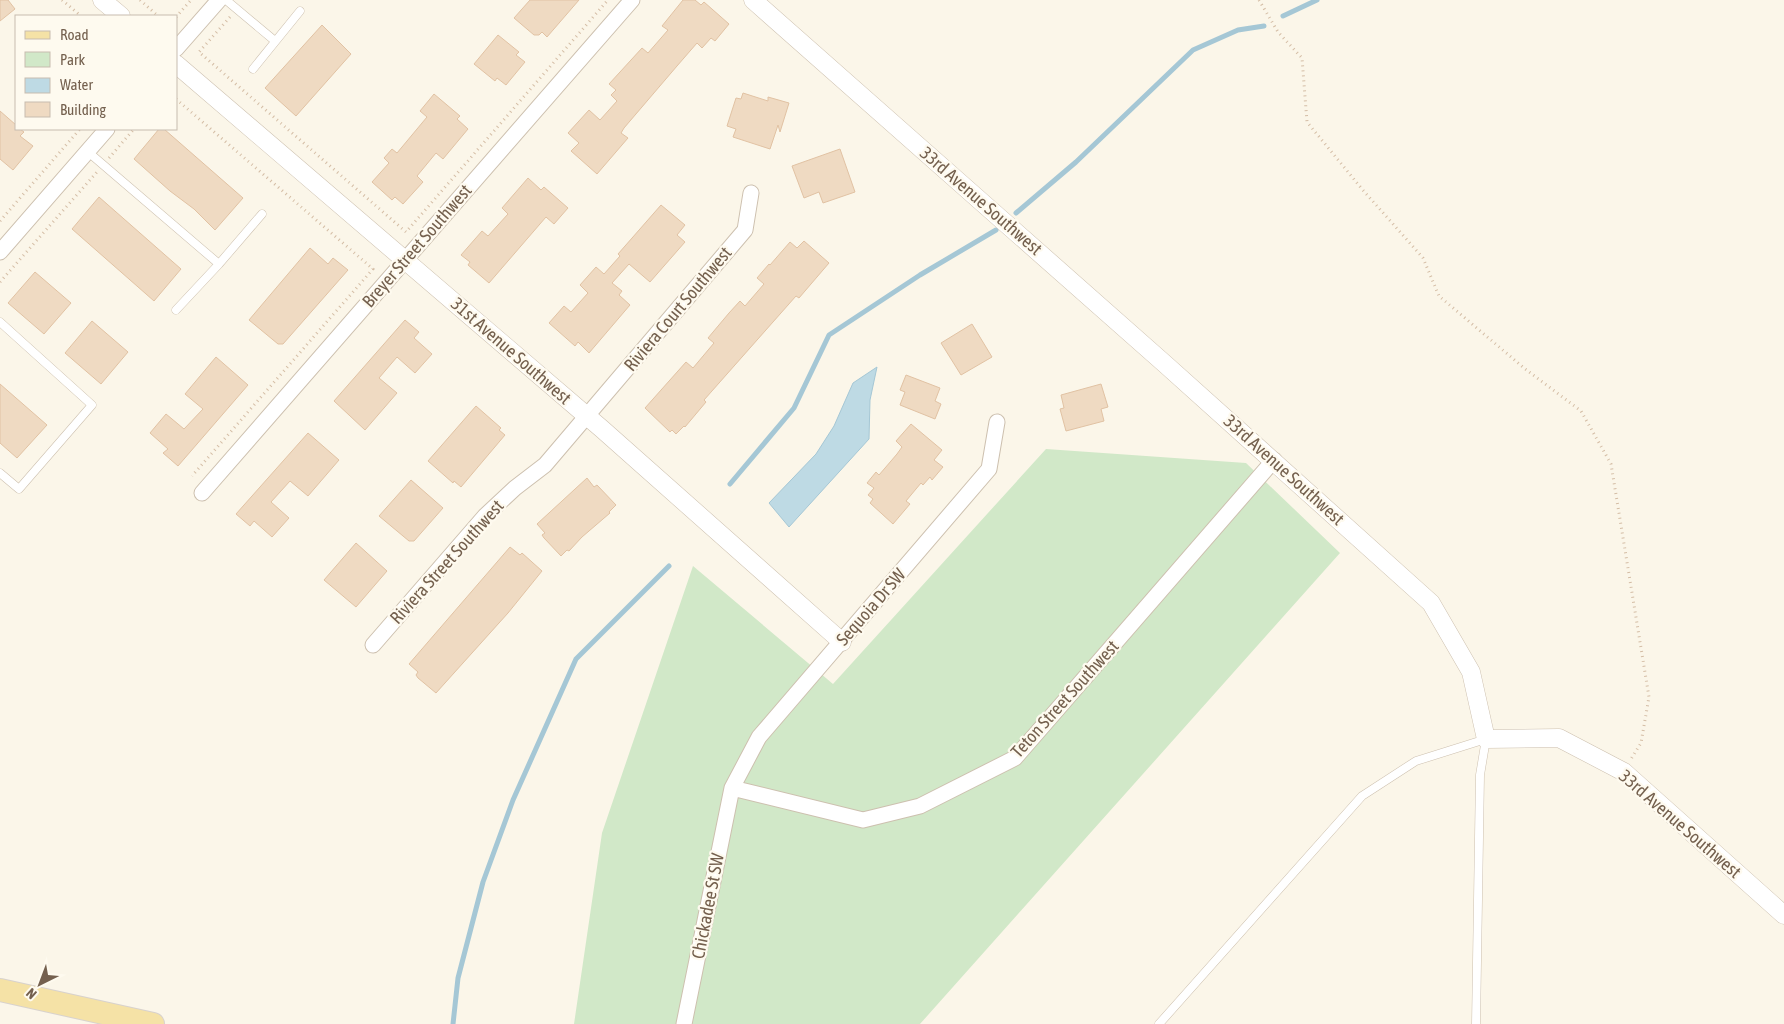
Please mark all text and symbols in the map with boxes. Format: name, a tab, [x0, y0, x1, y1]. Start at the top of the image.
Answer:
legend	[15, 15, 178, 130]
text: Road	[60, 26, 89, 43]
text: Park	[60, 51, 85, 68]
text: Water	[60, 76, 93, 93]
text: Building	[60, 101, 106, 118]
street label: 33rd Avenue Southwest	[916, 142, 1046, 259]
street label: Breyer Street Southwest	[358, 180, 476, 311]
street label: Riviera Court Southwest	[620, 242, 736, 375]
street label: 31st Avenue Southwest	[447, 293, 576, 408]
street label: 33rd Avenue Southwest	[1220, 410, 1349, 529]
street label: Riviera Street Southwest	[385, 495, 508, 628]
street label: Sequoia Dr SW	[832, 564, 910, 649]
street label: Teton Street Southwest	[1006, 636, 1123, 762]
street label: 33rd Avenue Southwest	[1615, 765, 1745, 882]
street label: Chickadee St SW	[687, 851, 728, 960]
north arrow	[15, 959, 65, 1009]
text: N	[23, 985, 40, 1002]

